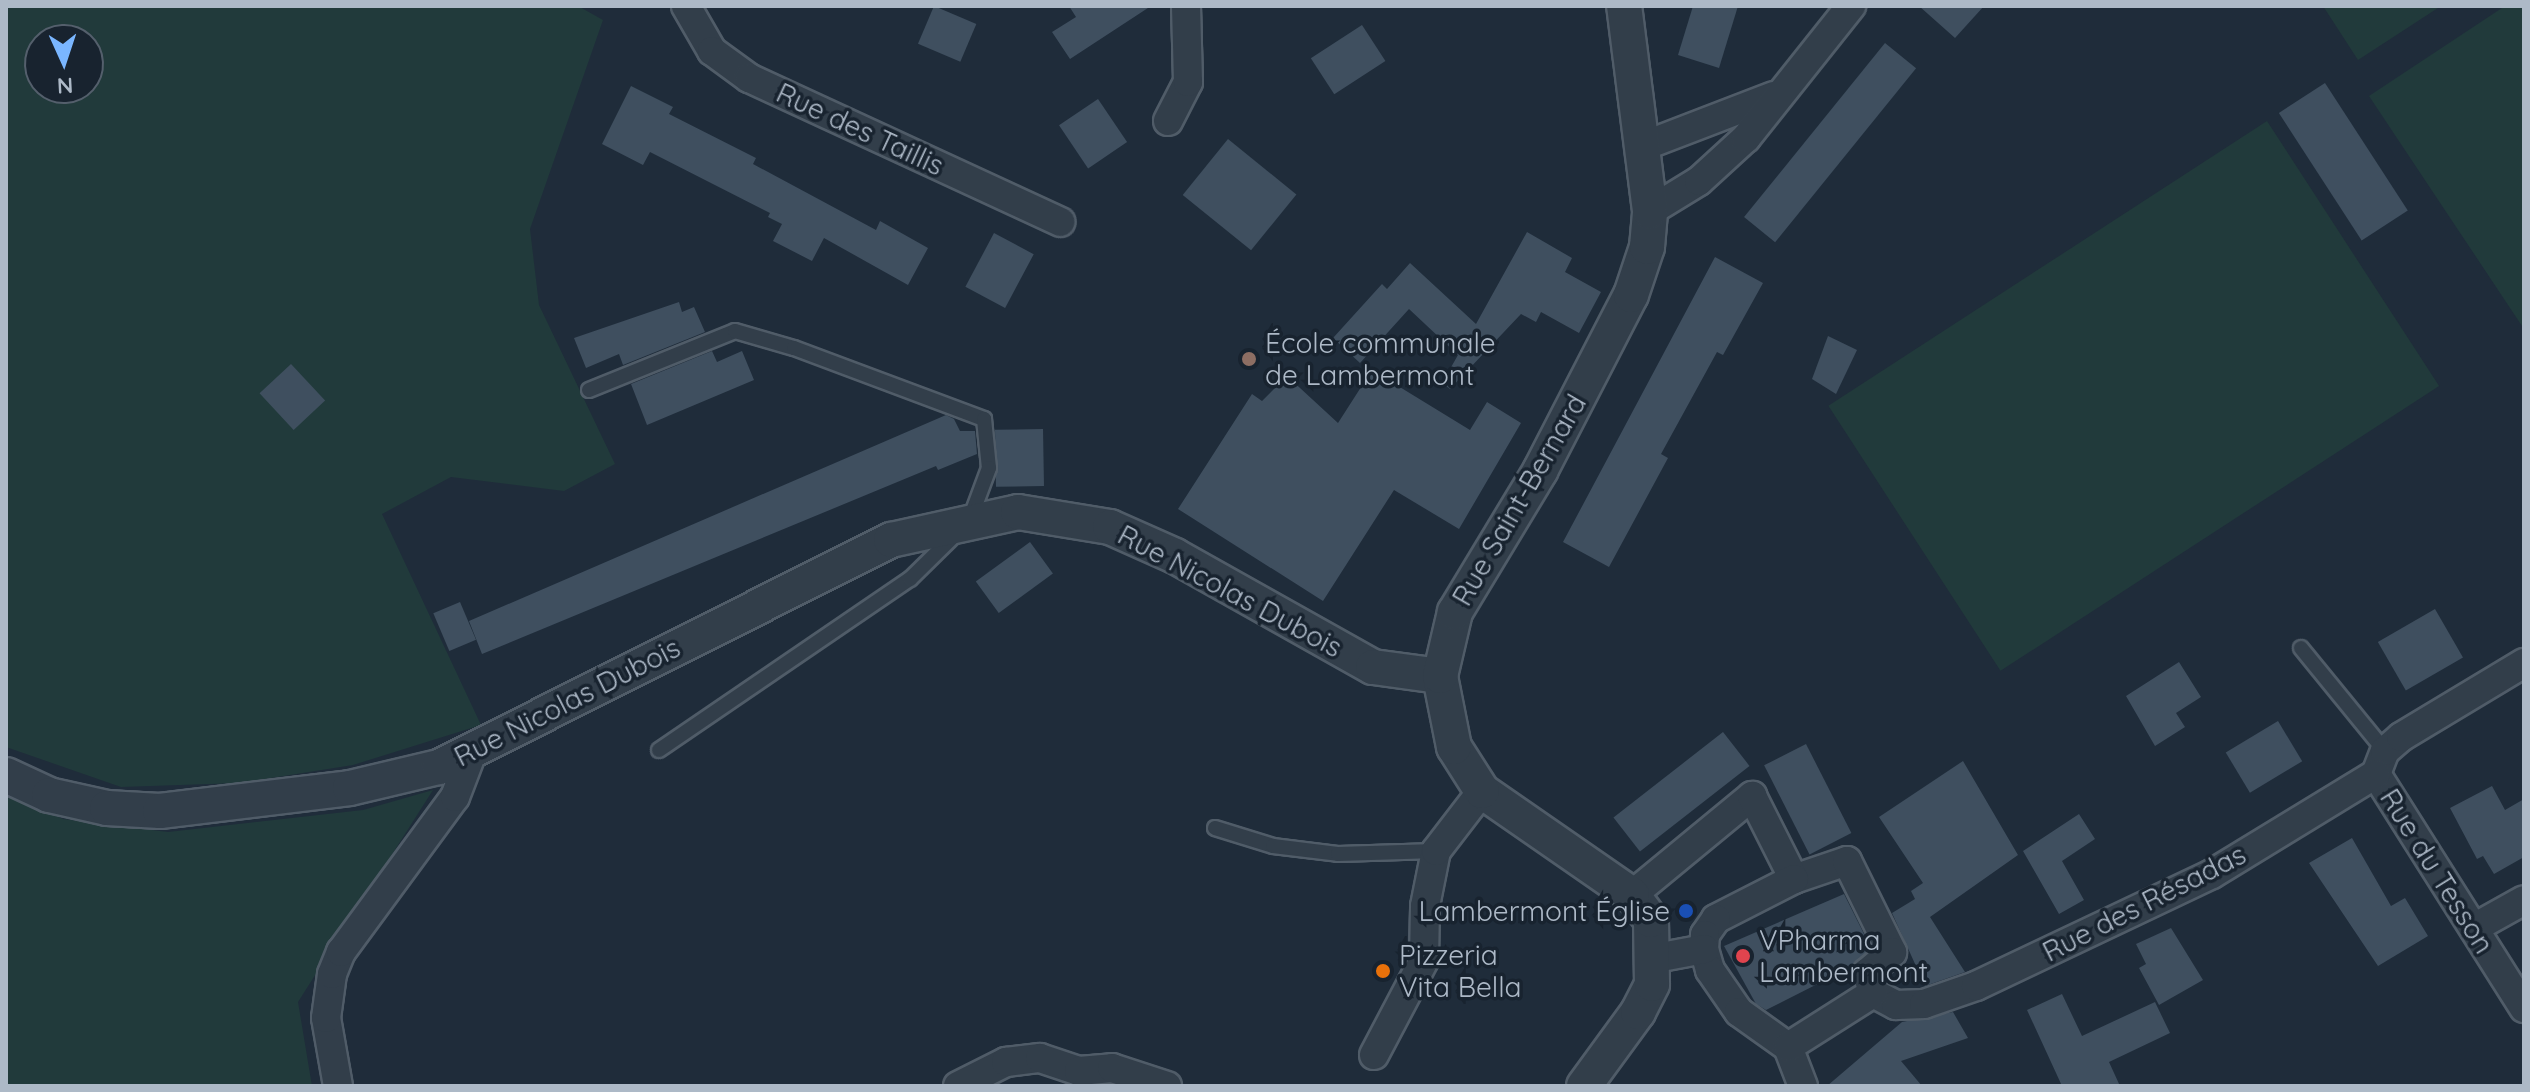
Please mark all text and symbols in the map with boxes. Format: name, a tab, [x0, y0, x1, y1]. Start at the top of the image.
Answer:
north arrow	[24, 24, 104, 104]
text: N	[56, 72, 74, 100]
street label: Rue des Taillis	[771, 76, 949, 182]
place label: École communale de Lambermont	[1265, 326, 1495, 392]
marker: École communale de Lambermont	[1240, 350, 1258, 368]
street label: Rue Saint-Bernard	[1445, 388, 1593, 612]
street label: Rue Nicolas Dubois	[1112, 518, 1348, 664]
street label: Rue Nicolas Dubois	[448, 631, 686, 773]
street label: Rue du Tesson	[2373, 783, 2501, 959]
street label: Rue des Résadas	[2037, 837, 2251, 969]
place label: Lambermont Église	[1419, 894, 1670, 928]
marker: Lambermont Église	[1677, 902, 1695, 920]
place label: VPharma Lambermont	[1759, 923, 1928, 989]
place label: Pizzeria Vita Bella	[1399, 938, 1522, 1004]
marker: VPharma Lambermont	[1734, 947, 1752, 965]
marker: Pizzeria Vita Bella	[1374, 962, 1392, 980]

